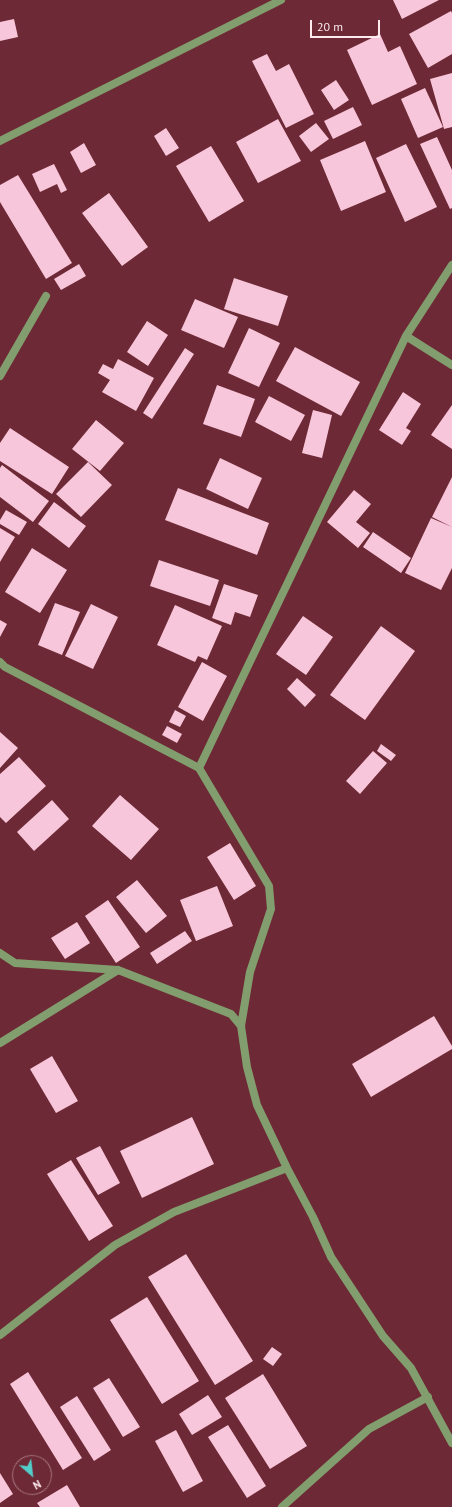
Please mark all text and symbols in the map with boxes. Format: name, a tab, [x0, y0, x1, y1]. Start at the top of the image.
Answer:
scale bar	[312, 12, 382, 38]
text: 20 m	[317, 19, 343, 34]
north arrow	[12, 1455, 52, 1495]
text: N	[31, 1477, 44, 1493]

